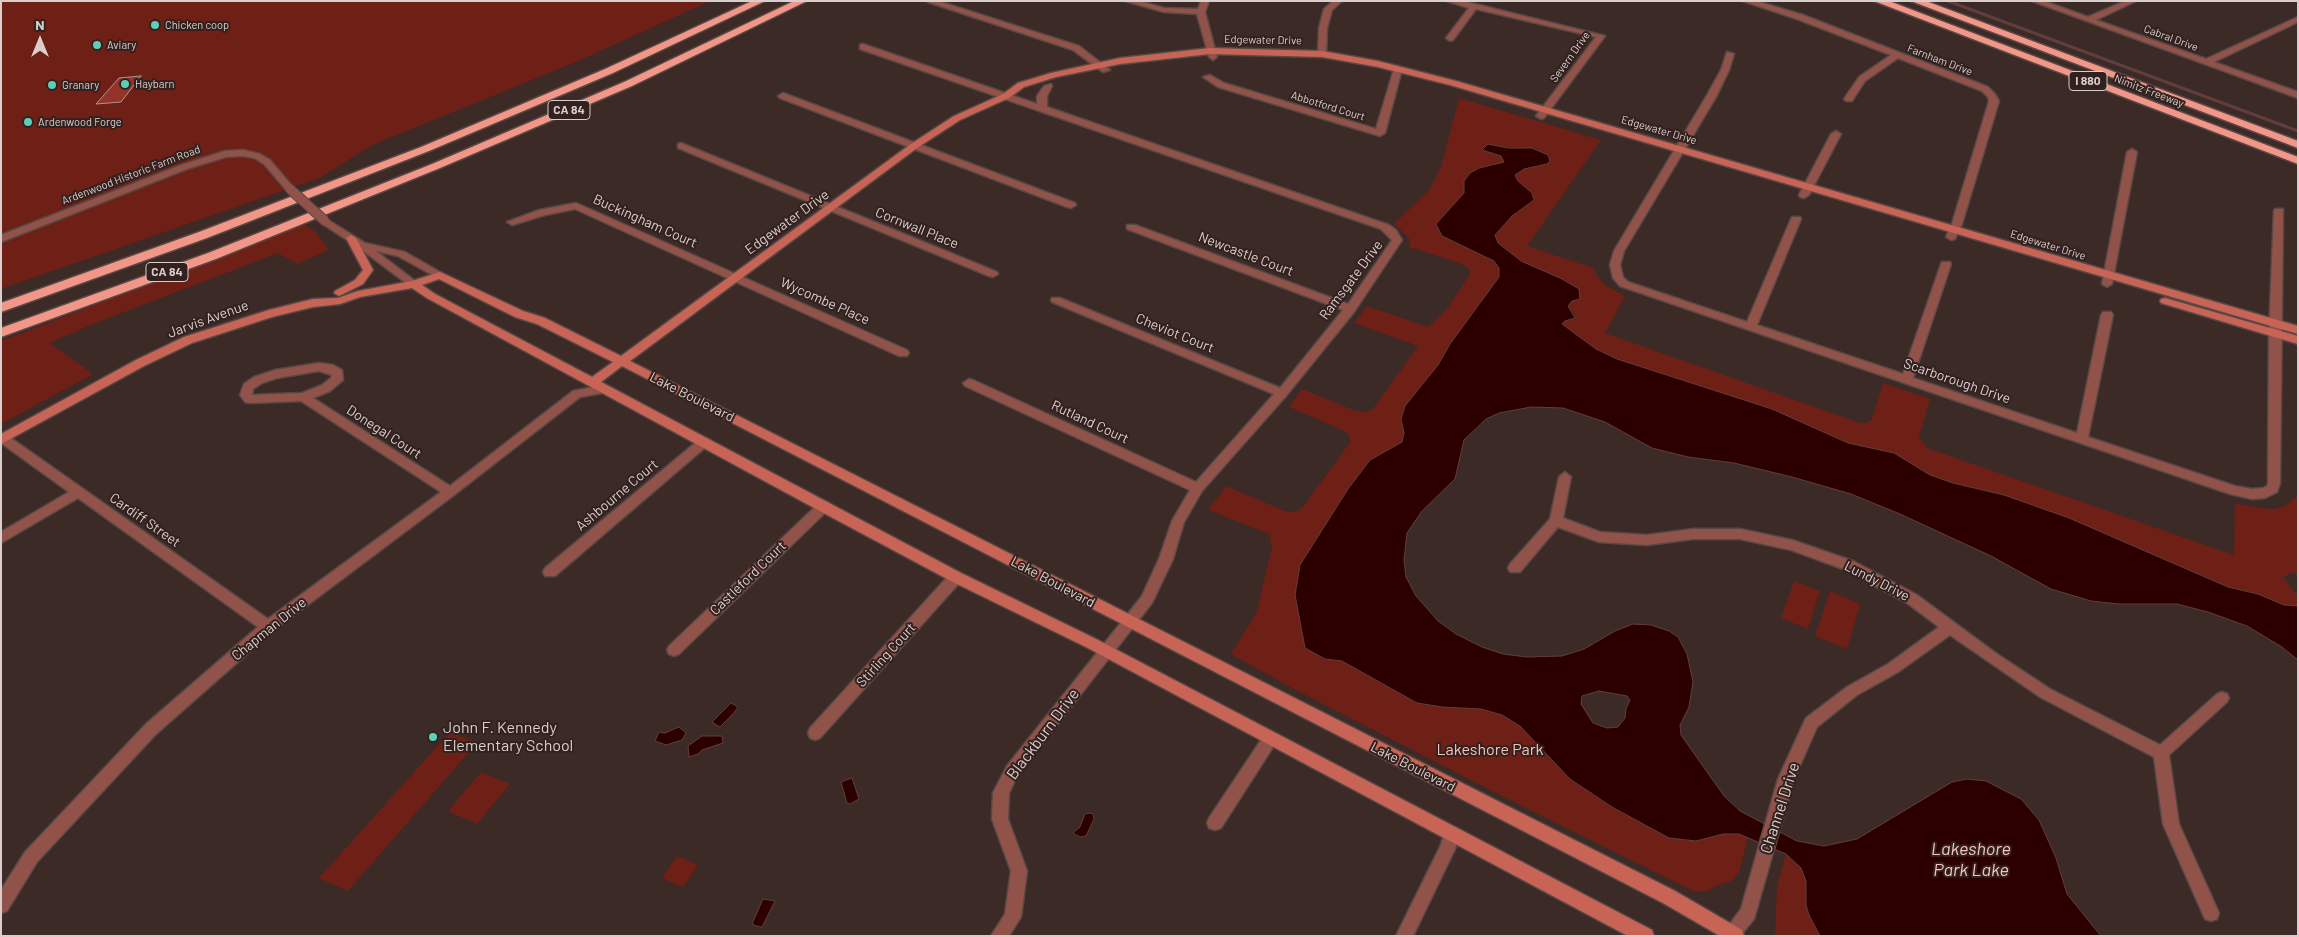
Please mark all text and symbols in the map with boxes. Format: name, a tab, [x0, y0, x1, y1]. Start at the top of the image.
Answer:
north arrow	[15, 15, 65, 65]
text: N	[35, 16, 45, 33]
place label: Chicken coop	[165, 18, 229, 32]
marker: Chicken coop	[149, 19, 161, 31]
street label: Cabral Drive	[2142, 22, 2200, 54]
street label: Severn Drive	[1547, 29, 1593, 85]
street label: Edgewater Drive	[1224, 33, 1302, 47]
place label: Aviary	[107, 38, 136, 52]
marker: Aviary	[91, 39, 103, 51]
street label: Farnham Drive	[1906, 42, 1974, 78]
road number: I 880	[2069, 72, 2107, 90]
street label: Nimitz Freeway	[2112, 72, 2186, 110]
place label: Haybarn	[135, 77, 174, 91]
place label: Granary	[62, 78, 99, 92]
marker: Haybarn	[119, 78, 131, 90]
marker: Granary	[46, 79, 58, 91]
street label: Abbotford Court	[1289, 88, 1367, 124]
road number: CA 84	[548, 100, 590, 120]
street label: Edgewater Drive	[1620, 113, 1698, 147]
place label: Ardenwood Forge	[38, 115, 122, 129]
marker: Ardenwood Forge	[22, 116, 34, 128]
street label: Ardenwood Historic Farm Road	[60, 142, 202, 208]
street label: Edgewater Drive	[742, 186, 832, 258]
street label: Buckingham Court	[590, 191, 700, 251]
street label: Cornwall Place	[873, 204, 961, 252]
street label: Edgewater Drive	[2009, 227, 2087, 263]
street label: Newcastle Court	[1196, 228, 1296, 280]
street label: Ramsgate Drive	[1316, 237, 1386, 323]
road number: CA 84	[146, 262, 188, 282]
street label: Wycombe Place	[778, 274, 872, 328]
street label: Jarvis Avenue	[165, 297, 251, 341]
street label: Cheviot Court	[1133, 310, 1217, 356]
street label: Scarborough Drive	[1901, 355, 2013, 407]
street label: Lake Boulevard	[647, 368, 737, 426]
street label: Rutland Court	[1049, 397, 1131, 447]
street label: Donegal Court	[343, 402, 425, 462]
street label: Ashbourne Court	[572, 456, 662, 534]
street label: Cardiff Street	[106, 489, 184, 551]
street label: Castleford Court	[706, 537, 790, 619]
street label: Lake Boulevard	[1008, 553, 1098, 611]
street label: Lundy Drive	[1842, 557, 1912, 605]
street label: Chapman Drive	[228, 594, 310, 664]
street label: Stirling Court	[853, 619, 919, 691]
street label: Blackburn Drive	[1003, 685, 1083, 783]
place label: John F. Kennedy Elementary School	[443, 718, 573, 756]
marker: John F. Kennedy Elementary School	[427, 731, 439, 743]
street label: Lake Boulevard	[1368, 738, 1458, 796]
park label: Lakeshore Park	[1436, 740, 1544, 760]
street label: Channel Drive	[1756, 760, 1804, 856]
water label: Lakeshore Park Lake	[1931, 838, 2011, 881]

